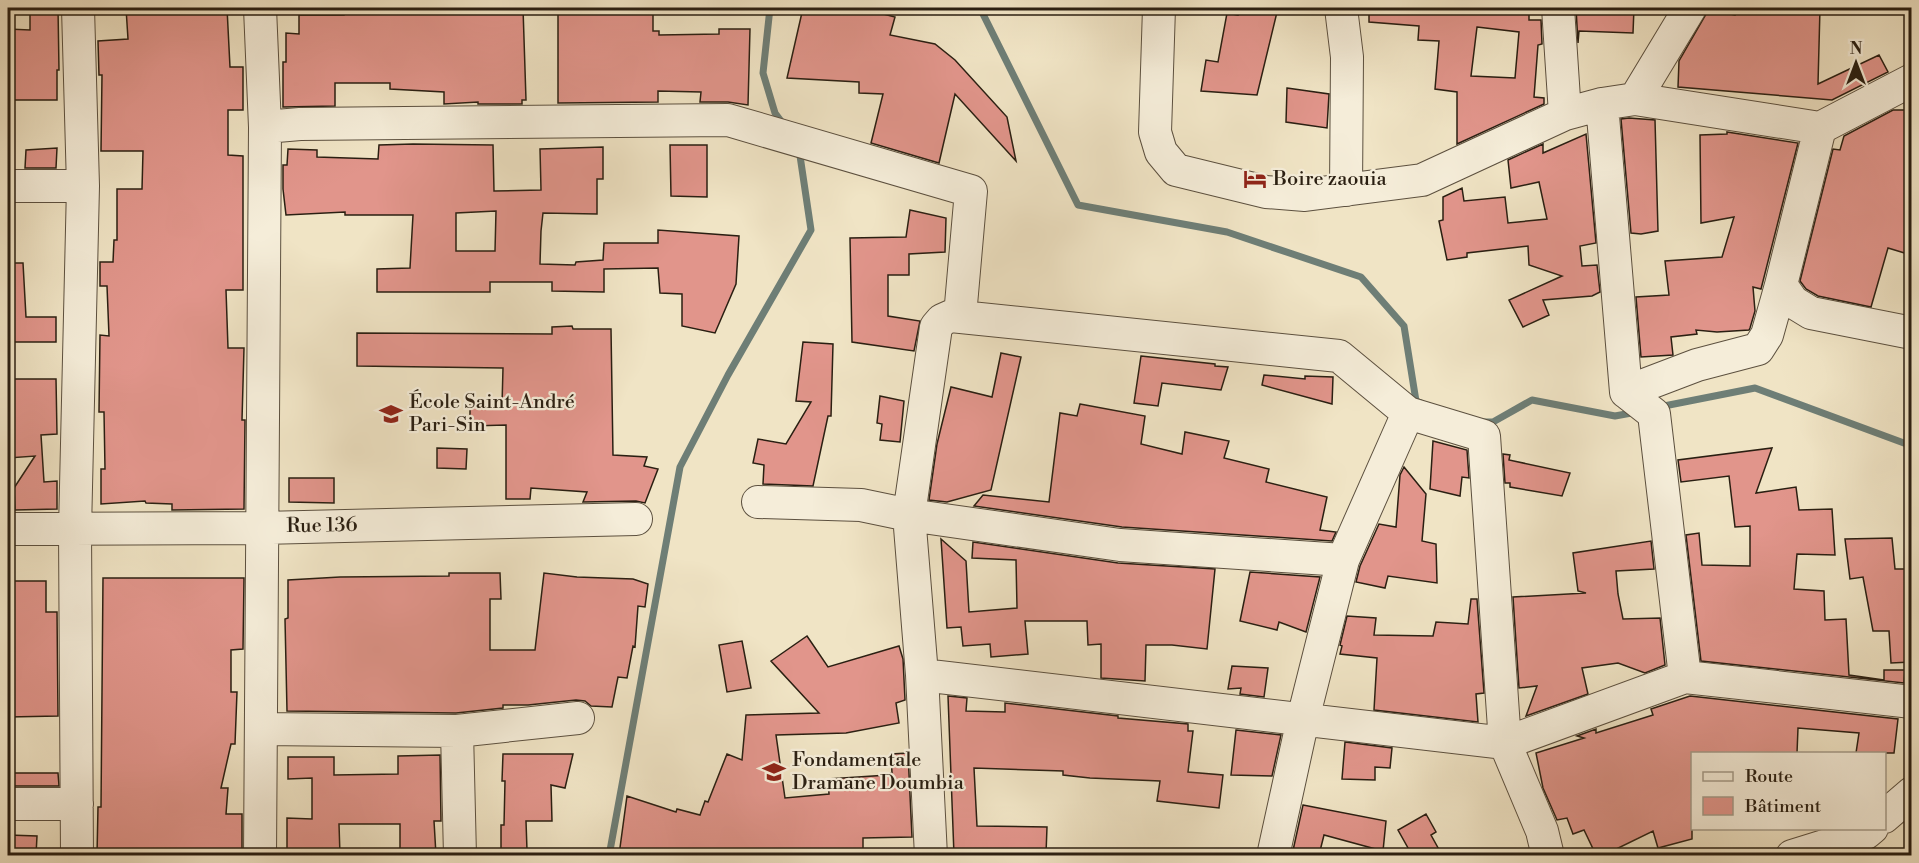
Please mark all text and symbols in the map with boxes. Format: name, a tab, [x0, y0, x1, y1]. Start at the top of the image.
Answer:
north arrow	[1826, 33, 1886, 93]
text: N	[1850, 39, 1863, 59]
hotel icon: Boire zaouia	[1242, 166, 1268, 192]
place label: Boire zaouia	[1272, 167, 1388, 192]
place label: École Saint-André Pari-Sin	[409, 389, 575, 438]
school or university icon: École Saint-André Pari-Sin	[378, 401, 404, 427]
street label: Rue 136	[286, 513, 358, 539]
place label: Fondamentale Dramane Doumbia	[792, 748, 965, 796]
legend	[1691, 752, 1886, 830]
school or university icon: Fondamentale Dramane Doumbia	[761, 759, 787, 785]
text: Route	[1745, 765, 1793, 788]
text: Bâtiment	[1744, 795, 1822, 818]

